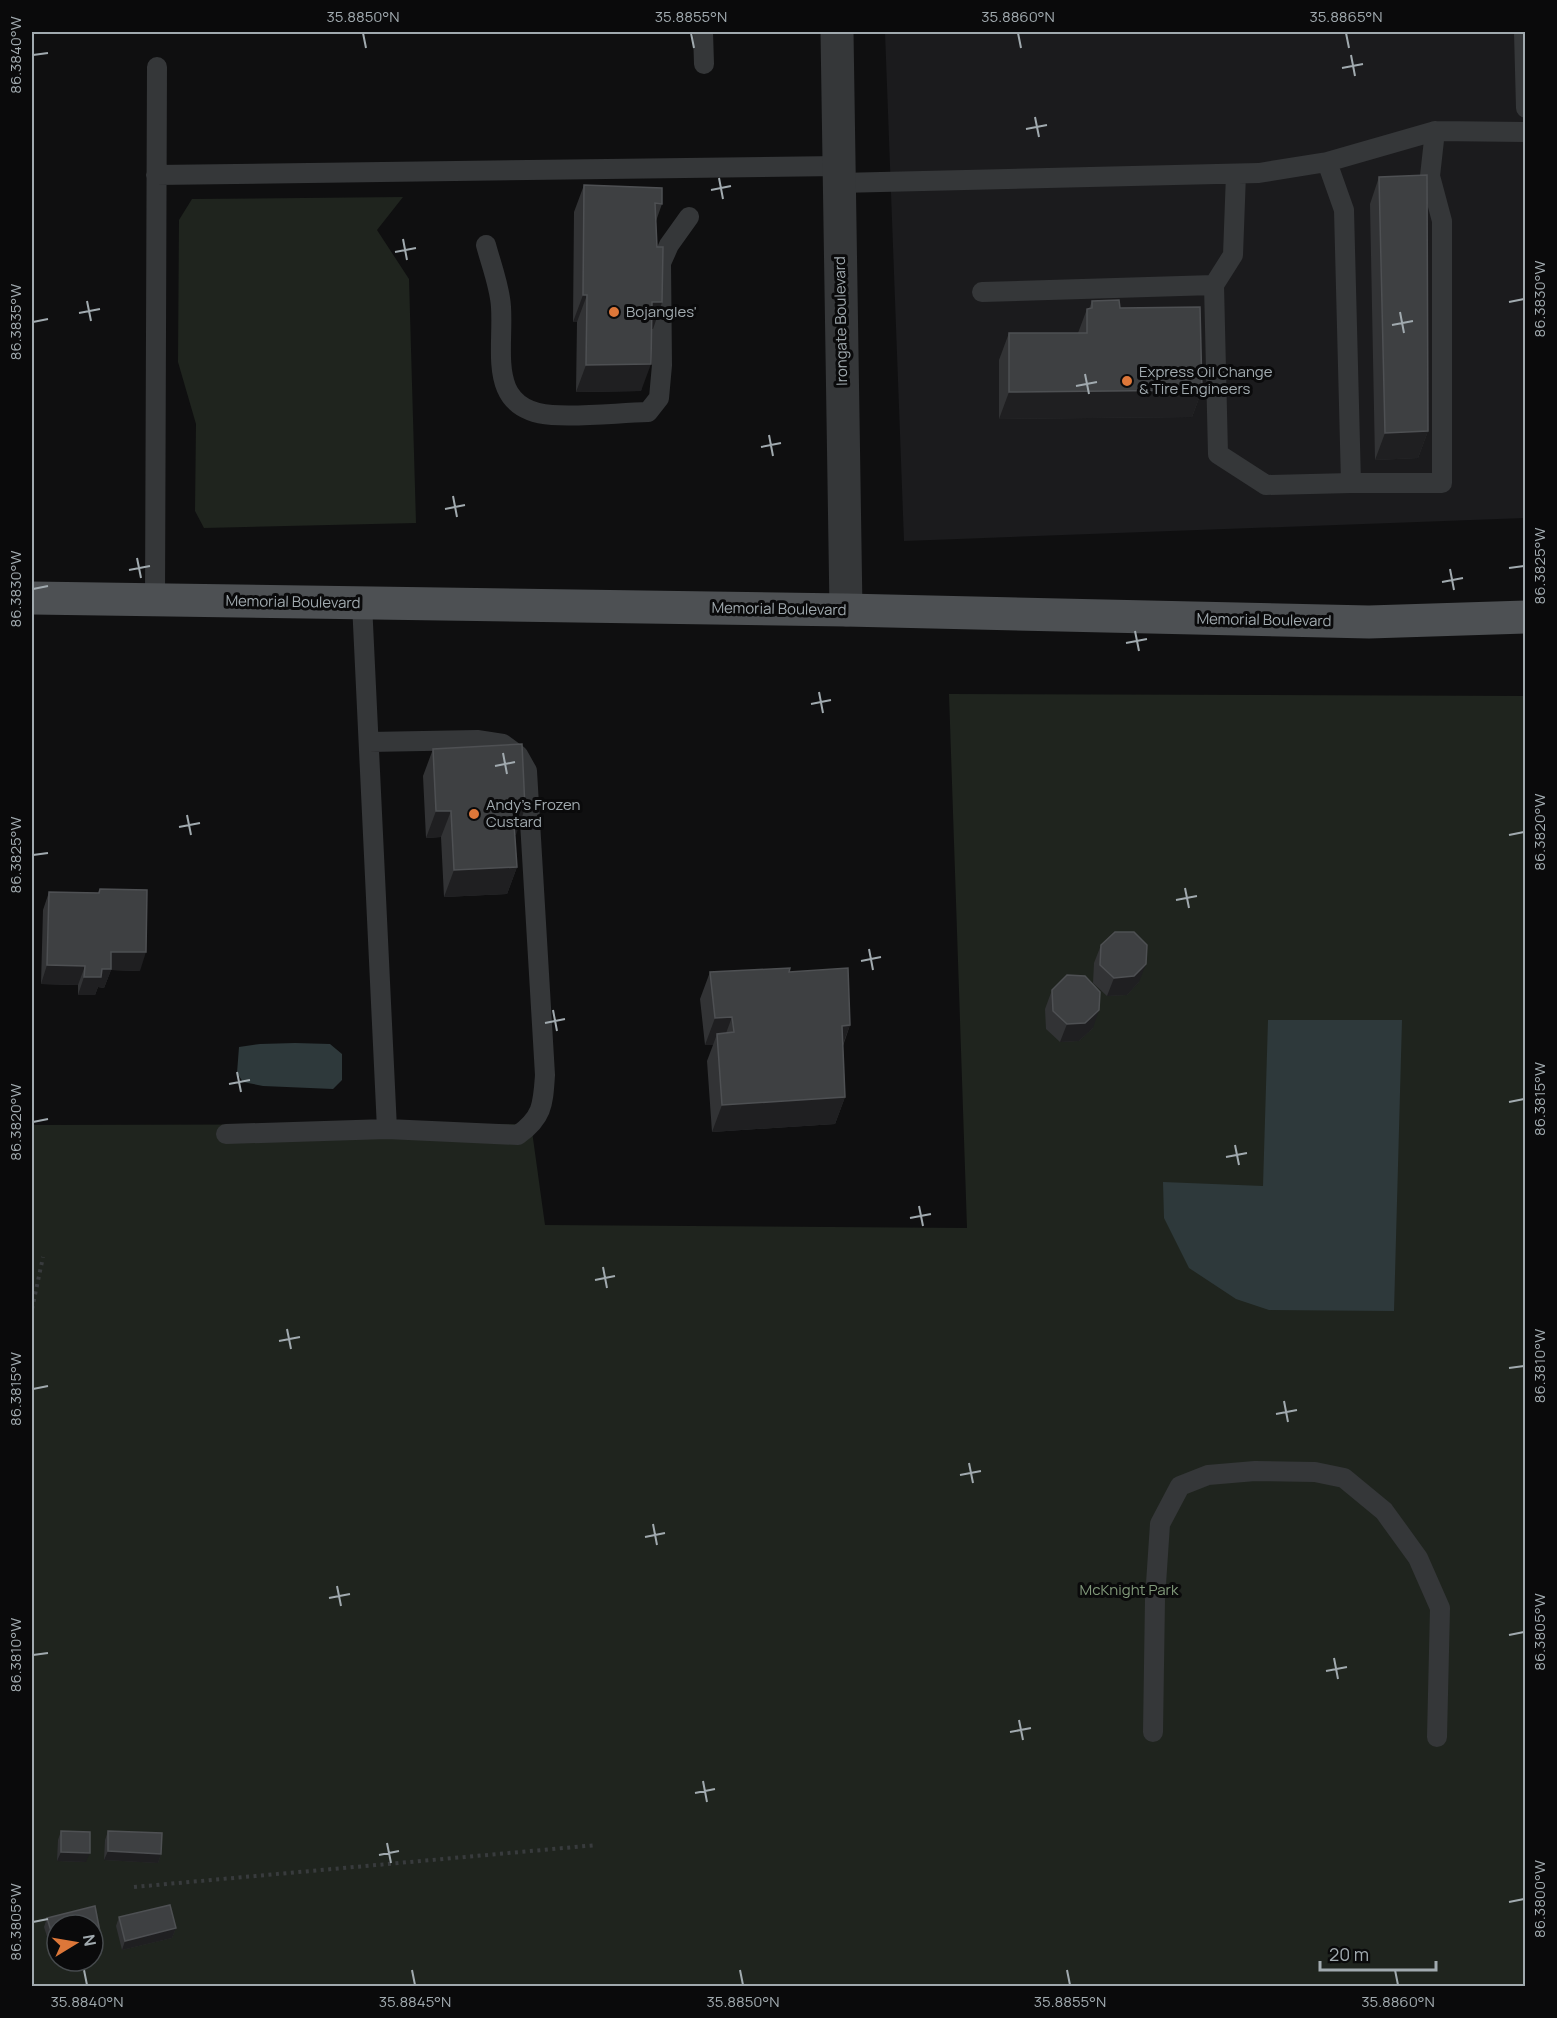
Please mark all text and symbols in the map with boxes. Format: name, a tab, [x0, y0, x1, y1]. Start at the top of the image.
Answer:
text: 35.8850°N	[326, 6, 400, 27]
text: 35.8855°N	[655, 6, 727, 27]
text: 35.8860°N	[981, 6, 1055, 27]
text: 35.8865°N	[1309, 6, 1383, 27]
text: 86.3840°W	[5, 16, 26, 94]
street label: Irongate Boulevard	[829, 256, 852, 386]
text: 86.3830°W	[1529, 260, 1550, 338]
text: 86.3835°W	[5, 284, 26, 360]
place label: Bojangles'	[626, 301, 697, 322]
marker: Bojangles'	[607, 305, 621, 319]
place label: Express Oil Change & Tire Engineers	[1139, 361, 1273, 399]
marker: Express Oil Change & Tire Engineers	[1120, 374, 1134, 388]
text: 86.3825°W	[1529, 528, 1550, 604]
text: 86.3830°W	[5, 550, 26, 628]
street label: Memorial Boulevard	[225, 590, 361, 613]
street label: Memorial Boulevard	[711, 597, 847, 620]
street label: Memorial Boulevard	[1196, 608, 1332, 631]
text: 86.3820°W	[1529, 793, 1550, 871]
place label: Andy's Frozen Custard	[486, 794, 580, 832]
marker: Andy's Frozen Custard	[467, 807, 481, 821]
text: 86.3825°W	[5, 817, 26, 893]
text: 86.3815°W	[1529, 1062, 1550, 1136]
text: 86.3820°W	[5, 1083, 26, 1161]
text: 86.3810°W	[1529, 1329, 1550, 1403]
text: 86.3815°W	[5, 1352, 26, 1426]
park label: McKnight Park	[1080, 1579, 1179, 1600]
text: 86.3805°W	[1529, 1593, 1550, 1671]
text: 86.3810°W	[5, 1618, 26, 1692]
text: 86.3800°W	[1529, 1860, 1550, 1938]
text: 86.3805°W	[5, 1883, 26, 1961]
north arrow	[45, 1913, 105, 1973]
text: N	[78, 1932, 102, 1948]
scale bar	[1320, 1934, 1436, 1972]
text: 20 m	[1329, 1942, 1369, 1966]
text: 35.8840°N	[50, 1991, 124, 2012]
text: 35.8845°N	[379, 1991, 451, 2012]
text: 35.8850°N	[706, 1991, 780, 2012]
text: 35.8855°N	[1034, 1991, 1106, 2012]
text: 35.8860°N	[1361, 1991, 1435, 2012]

